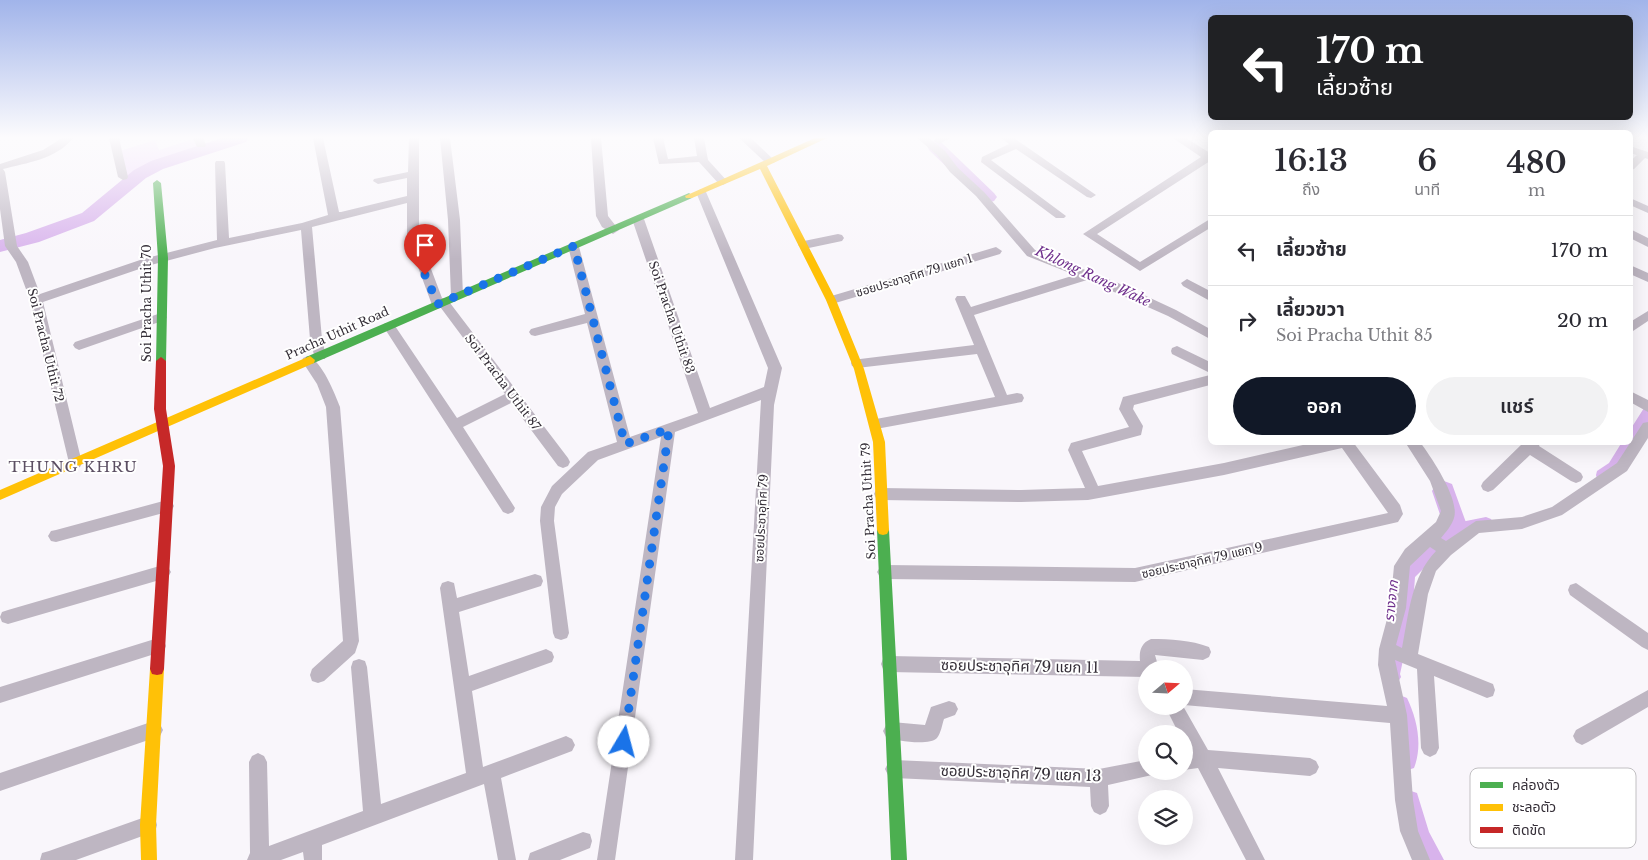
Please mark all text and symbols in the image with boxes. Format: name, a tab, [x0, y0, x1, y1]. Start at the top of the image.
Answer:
text: 170 m	[1316, 29, 1424, 72]
icon: left	[1233, 35, 1298, 100]
text: เลี้ยวซ้าย	[1316, 74, 1393, 101]
text: 16:13	[1274, 142, 1348, 179]
text: 6	[1417, 142, 1437, 179]
text: 480	[1507, 144, 1567, 181]
text: ถึง	[1302, 179, 1320, 199]
text: นาที	[1414, 179, 1440, 199]
text: m	[1528, 180, 1545, 200]
pin	[404, 224, 446, 275]
icon: arrive	[411, 231, 439, 259]
icon: left	[1233, 237, 1261, 265]
text: เลี้ยวซ้าย	[1276, 238, 1347, 261]
text: 170 m	[1551, 239, 1608, 262]
water label: Khlong Rang Wake	[1032, 241, 1154, 311]
street label: Soi Pracha Uthit 70	[139, 244, 154, 362]
street label: ซอยประชาอุทิศ 79 แยก 1	[854, 250, 974, 300]
street label: Soi Pracha Uthit 83	[646, 259, 698, 375]
street label: Soi Pracha Uthit 72	[25, 287, 67, 403]
text: เลี้ยวขวา	[1276, 298, 1345, 321]
street label: Pracha Uthit Road	[283, 303, 391, 363]
icon: right	[1233, 307, 1261, 335]
text: 20 m	[1557, 309, 1608, 332]
text: Soi Pracha Uthit 85	[1276, 325, 1432, 345]
street label: Soi Pracha Uthit 87	[462, 331, 545, 434]
button: ออก	[1233, 377, 1416, 435]
button: แชร์	[1426, 377, 1608, 435]
street label: Soi Pracha Uthit 79	[857, 442, 879, 560]
district label: THUNG KHRU	[8, 457, 138, 476]
street label: ซอยประชาอุทิศ 79	[751, 474, 771, 562]
street label: ซอยประชาอุทิศ 79 แยก 9	[1140, 539, 1264, 581]
water label: รางจาก	[1380, 579, 1402, 623]
street label: ซอยประชาอุทิศ 79 แยก 11	[941, 655, 1099, 677]
north arrow	[1138, 660, 1192, 715]
map controls	[1138, 660, 1193, 845]
position arrow	[597, 715, 649, 767]
button: search	[1138, 725, 1193, 780]
street label: ซอยประชาอุทิศ 79 แยก 13	[940, 761, 1102, 785]
legend	[1470, 768, 1636, 848]
text: คล่องตัว	[1512, 776, 1560, 794]
button: layers	[1138, 790, 1193, 845]
text: ชะลอตัว	[1512, 798, 1556, 816]
text: ติดขัด	[1512, 821, 1546, 839]

